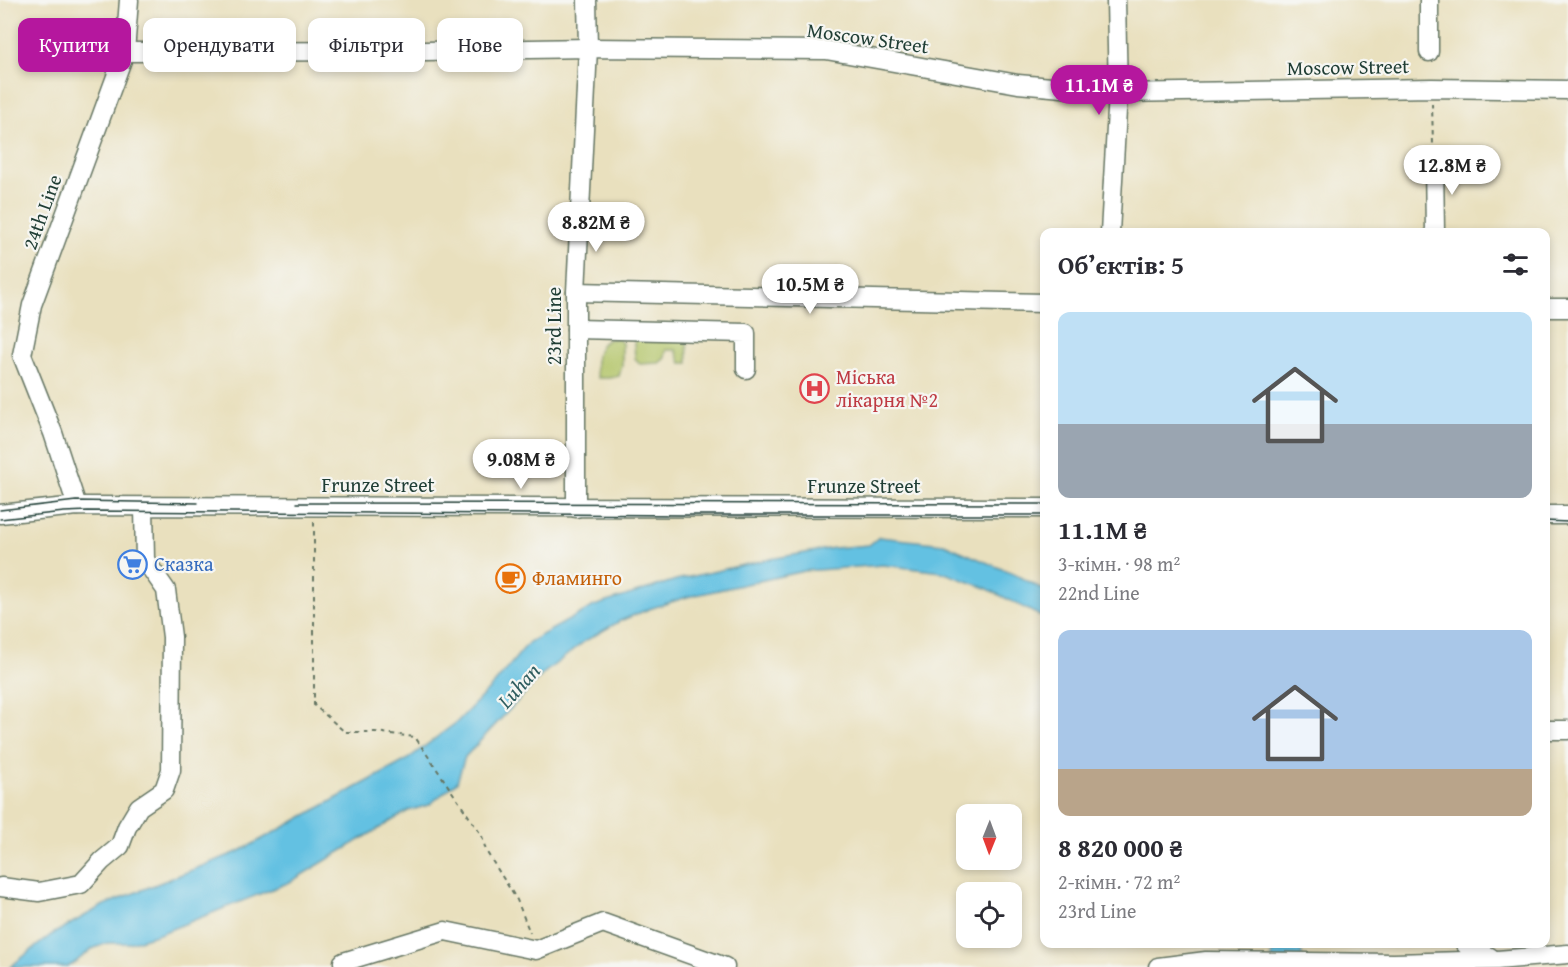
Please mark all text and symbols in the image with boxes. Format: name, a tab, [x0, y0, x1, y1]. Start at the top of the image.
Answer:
street label: Moscow Street	[805, 15, 931, 60]
chip: Купити	[18, 18, 131, 72]
chip: Орендувати	[143, 18, 296, 72]
chip: Фільтри	[308, 18, 425, 72]
chip: Нове	[437, 18, 523, 72]
street label: Moscow Street	[1286, 51, 1409, 82]
pin: 11.1M ₴	[1044, 65, 1154, 116]
text: 11.1M ₴	[1065, 70, 1133, 99]
pin: 12.8M ₴	[1397, 145, 1507, 196]
text: 12.8M ₴	[1418, 150, 1486, 179]
street label: 24th Line	[15, 170, 68, 253]
pin: 8.82M ₴	[541, 202, 651, 253]
text: 8.82M ₴	[562, 207, 630, 236]
text: Об’єктів: 5	[1058, 245, 1184, 284]
icon: filters	[1499, 248, 1532, 281]
pin: 10.5M ₴	[755, 264, 865, 315]
text: 10.5M ₴	[776, 269, 844, 298]
street label: 23rd Line	[539, 287, 568, 365]
icon: home	[1241, 351, 1349, 459]
place label: Міська лікарня №2	[836, 362, 938, 414]
hospital icon: Міська лікарня №2	[799, 372, 831, 404]
pin: 9.08M ₴	[466, 439, 576, 490]
text: 9.08M ₴	[487, 444, 555, 473]
street label: Frunze Street	[321, 470, 435, 499]
street label: Frunze Street	[807, 471, 921, 500]
text: 11.1M ₴	[1058, 510, 1147, 549]
supermarket icon: Сказка	[117, 548, 149, 580]
place label: Сказка	[154, 549, 214, 578]
text: 3-кімн. · 98 m²	[1058, 549, 1180, 578]
cafe icon: Фламинго	[495, 562, 527, 594]
place label: Фламинго	[532, 563, 622, 592]
text: 22nd Line	[1058, 578, 1140, 607]
water label: Luhan	[489, 656, 548, 716]
icon: home	[1241, 669, 1349, 777]
north arrow	[956, 804, 1022, 870]
map controls	[956, 804, 1022, 948]
text: 8 820 000 ₴	[1058, 828, 1183, 867]
text: 2-кімн. · 72 m²	[1058, 867, 1180, 896]
button: locate	[956, 882, 1022, 948]
text: 23rd Line	[1058, 896, 1136, 925]

